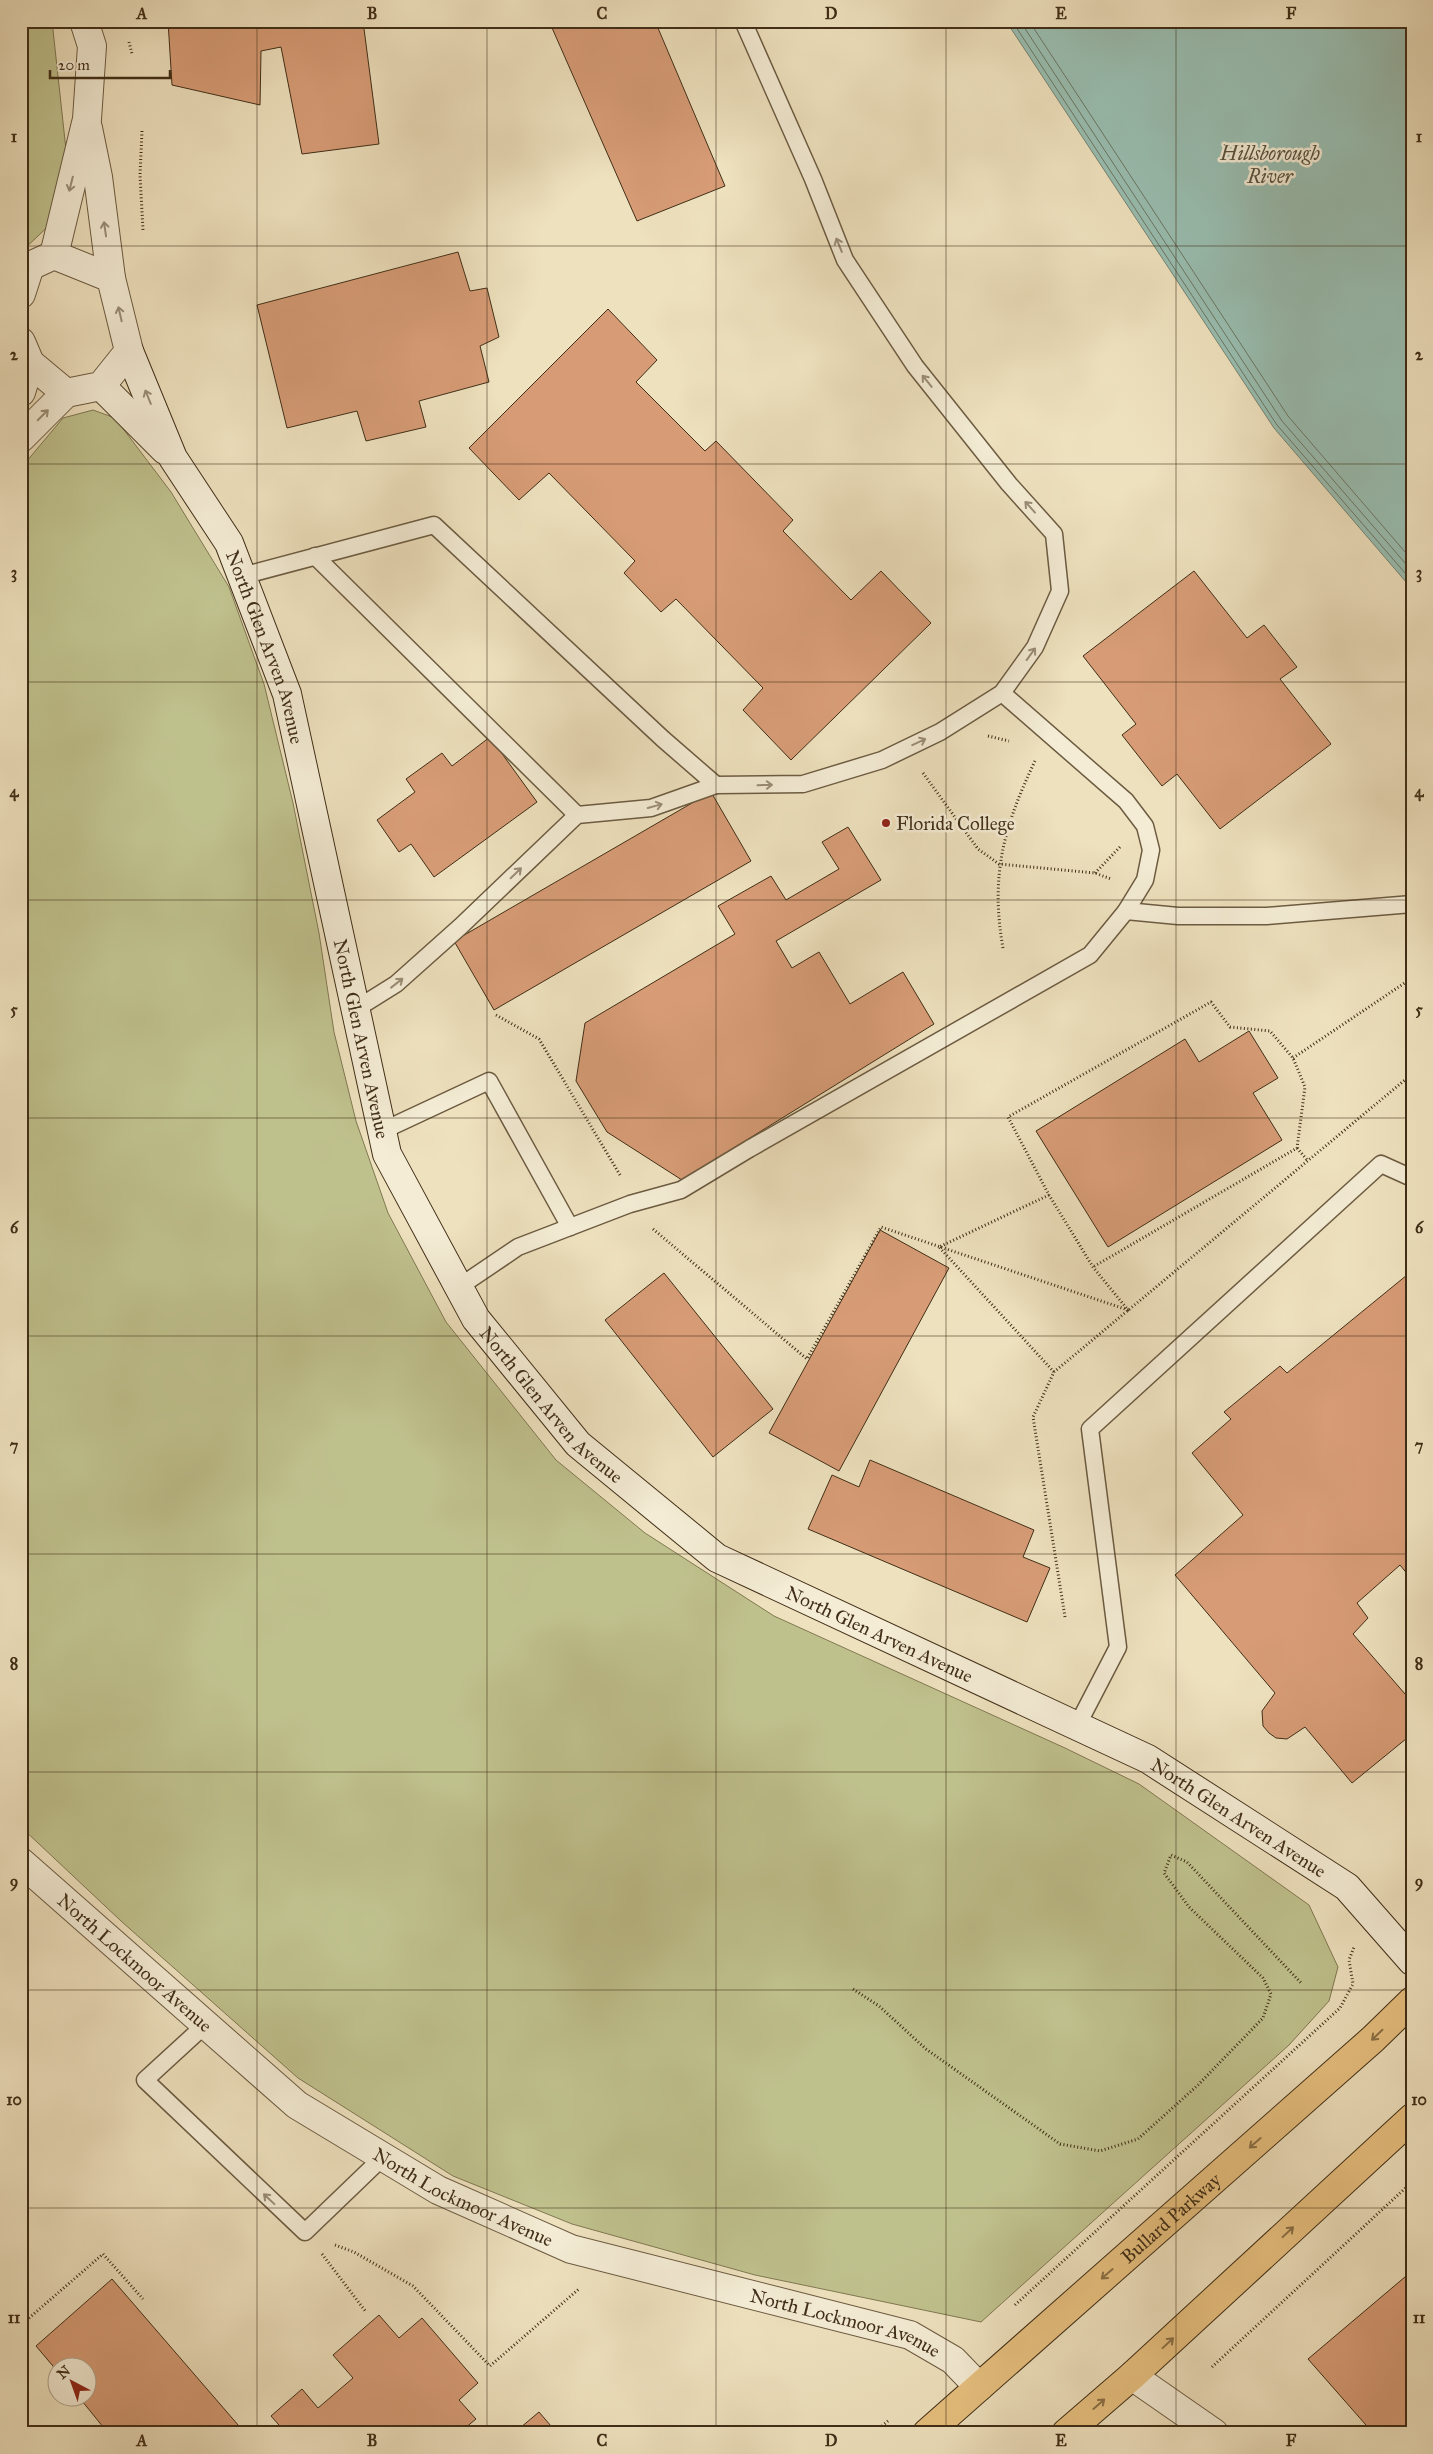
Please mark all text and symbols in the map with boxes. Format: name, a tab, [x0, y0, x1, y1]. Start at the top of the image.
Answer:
text: A	[136, 4, 148, 23]
text: B	[367, 4, 377, 23]
text: C	[597, 4, 608, 23]
text: D	[825, 4, 838, 23]
text: E	[1055, 4, 1067, 23]
text: F	[1286, 4, 1297, 23]
scale bar	[50, 48, 170, 80]
text: 20 m	[58, 56, 90, 74]
text: 1	[11, 127, 18, 146]
text: 1	[1416, 127, 1423, 146]
water label: Hillsborough River	[1219, 141, 1320, 188]
one-way arrow	[66, 175, 75, 191]
one-way arrow	[99, 222, 109, 238]
one-way arrow	[834, 238, 844, 253]
one-way arrow	[115, 306, 124, 322]
text: 2	[10, 345, 19, 364]
text: 2	[1415, 345, 1424, 364]
one-way arrow	[922, 375, 933, 388]
one-way arrow	[142, 390, 152, 405]
one-way arrow	[37, 410, 49, 422]
one-way arrow	[1024, 501, 1036, 514]
street label: North Glen Arven Avenue	[221, 547, 309, 746]
text: 3	[11, 563, 17, 583]
text: 3	[1416, 563, 1422, 583]
one-way arrow	[1025, 647, 1036, 661]
one-way arrow	[912, 737, 927, 747]
one-way arrow	[756, 780, 772, 789]
text: 4	[10, 782, 20, 802]
text: 4	[1415, 782, 1425, 802]
one-way arrow	[646, 801, 662, 810]
place label: Florida College	[896, 812, 1015, 836]
marker: Florida College	[880, 817, 892, 829]
one-way arrow	[510, 867, 523, 879]
street label: North Glen Arven Avenue	[329, 937, 394, 1141]
one-way arrow	[390, 977, 403, 988]
text: 5	[10, 1000, 18, 1019]
text: 5	[1415, 1000, 1423, 1019]
text: 6	[10, 1218, 19, 1237]
text: 6	[1415, 1218, 1424, 1237]
street label: North Glen Arven Avenue	[475, 1322, 628, 1488]
text: 7	[10, 1436, 19, 1455]
text: 7	[1415, 1436, 1424, 1455]
street label: North Glen Arven Avenue	[782, 1581, 977, 1688]
text: 8	[10, 1654, 18, 1673]
text: 8	[1415, 1654, 1423, 1673]
street label: North Glen Arven Avenue	[1147, 1753, 1330, 1883]
text: 9	[10, 1872, 18, 1892]
text: 9	[1415, 1872, 1423, 1892]
street label: North Lockmoor Avenue	[53, 1889, 217, 2037]
one-way arrow	[1370, 2029, 1383, 2041]
text: 10	[6, 2090, 22, 2109]
text: 10	[1411, 2090, 1427, 2109]
one-way arrow	[1249, 2137, 1262, 2149]
street label: North Lockmoor Avenue	[369, 2143, 557, 2252]
street label: Bullard Parkway	[1116, 2167, 1226, 2268]
one-way arrow	[263, 2193, 276, 2205]
one-way arrow	[1281, 2227, 1294, 2238]
one-way arrow	[1101, 2268, 1114, 2280]
street label: North Lockmoor Avenue	[747, 2284, 945, 2362]
text: 11	[8, 2308, 21, 2327]
text: 11	[1413, 2308, 1426, 2327]
one-way arrow	[1162, 2337, 1175, 2348]
north arrow	[48, 2356, 98, 2406]
text: N	[54, 2362, 74, 2383]
one-way arrow	[1093, 2398, 1106, 2410]
text: A	[136, 2431, 148, 2450]
text: B	[367, 2431, 377, 2450]
text: C	[597, 2431, 608, 2450]
text: D	[825, 2431, 838, 2450]
text: E	[1055, 2431, 1067, 2450]
text: F	[1286, 2431, 1297, 2450]

